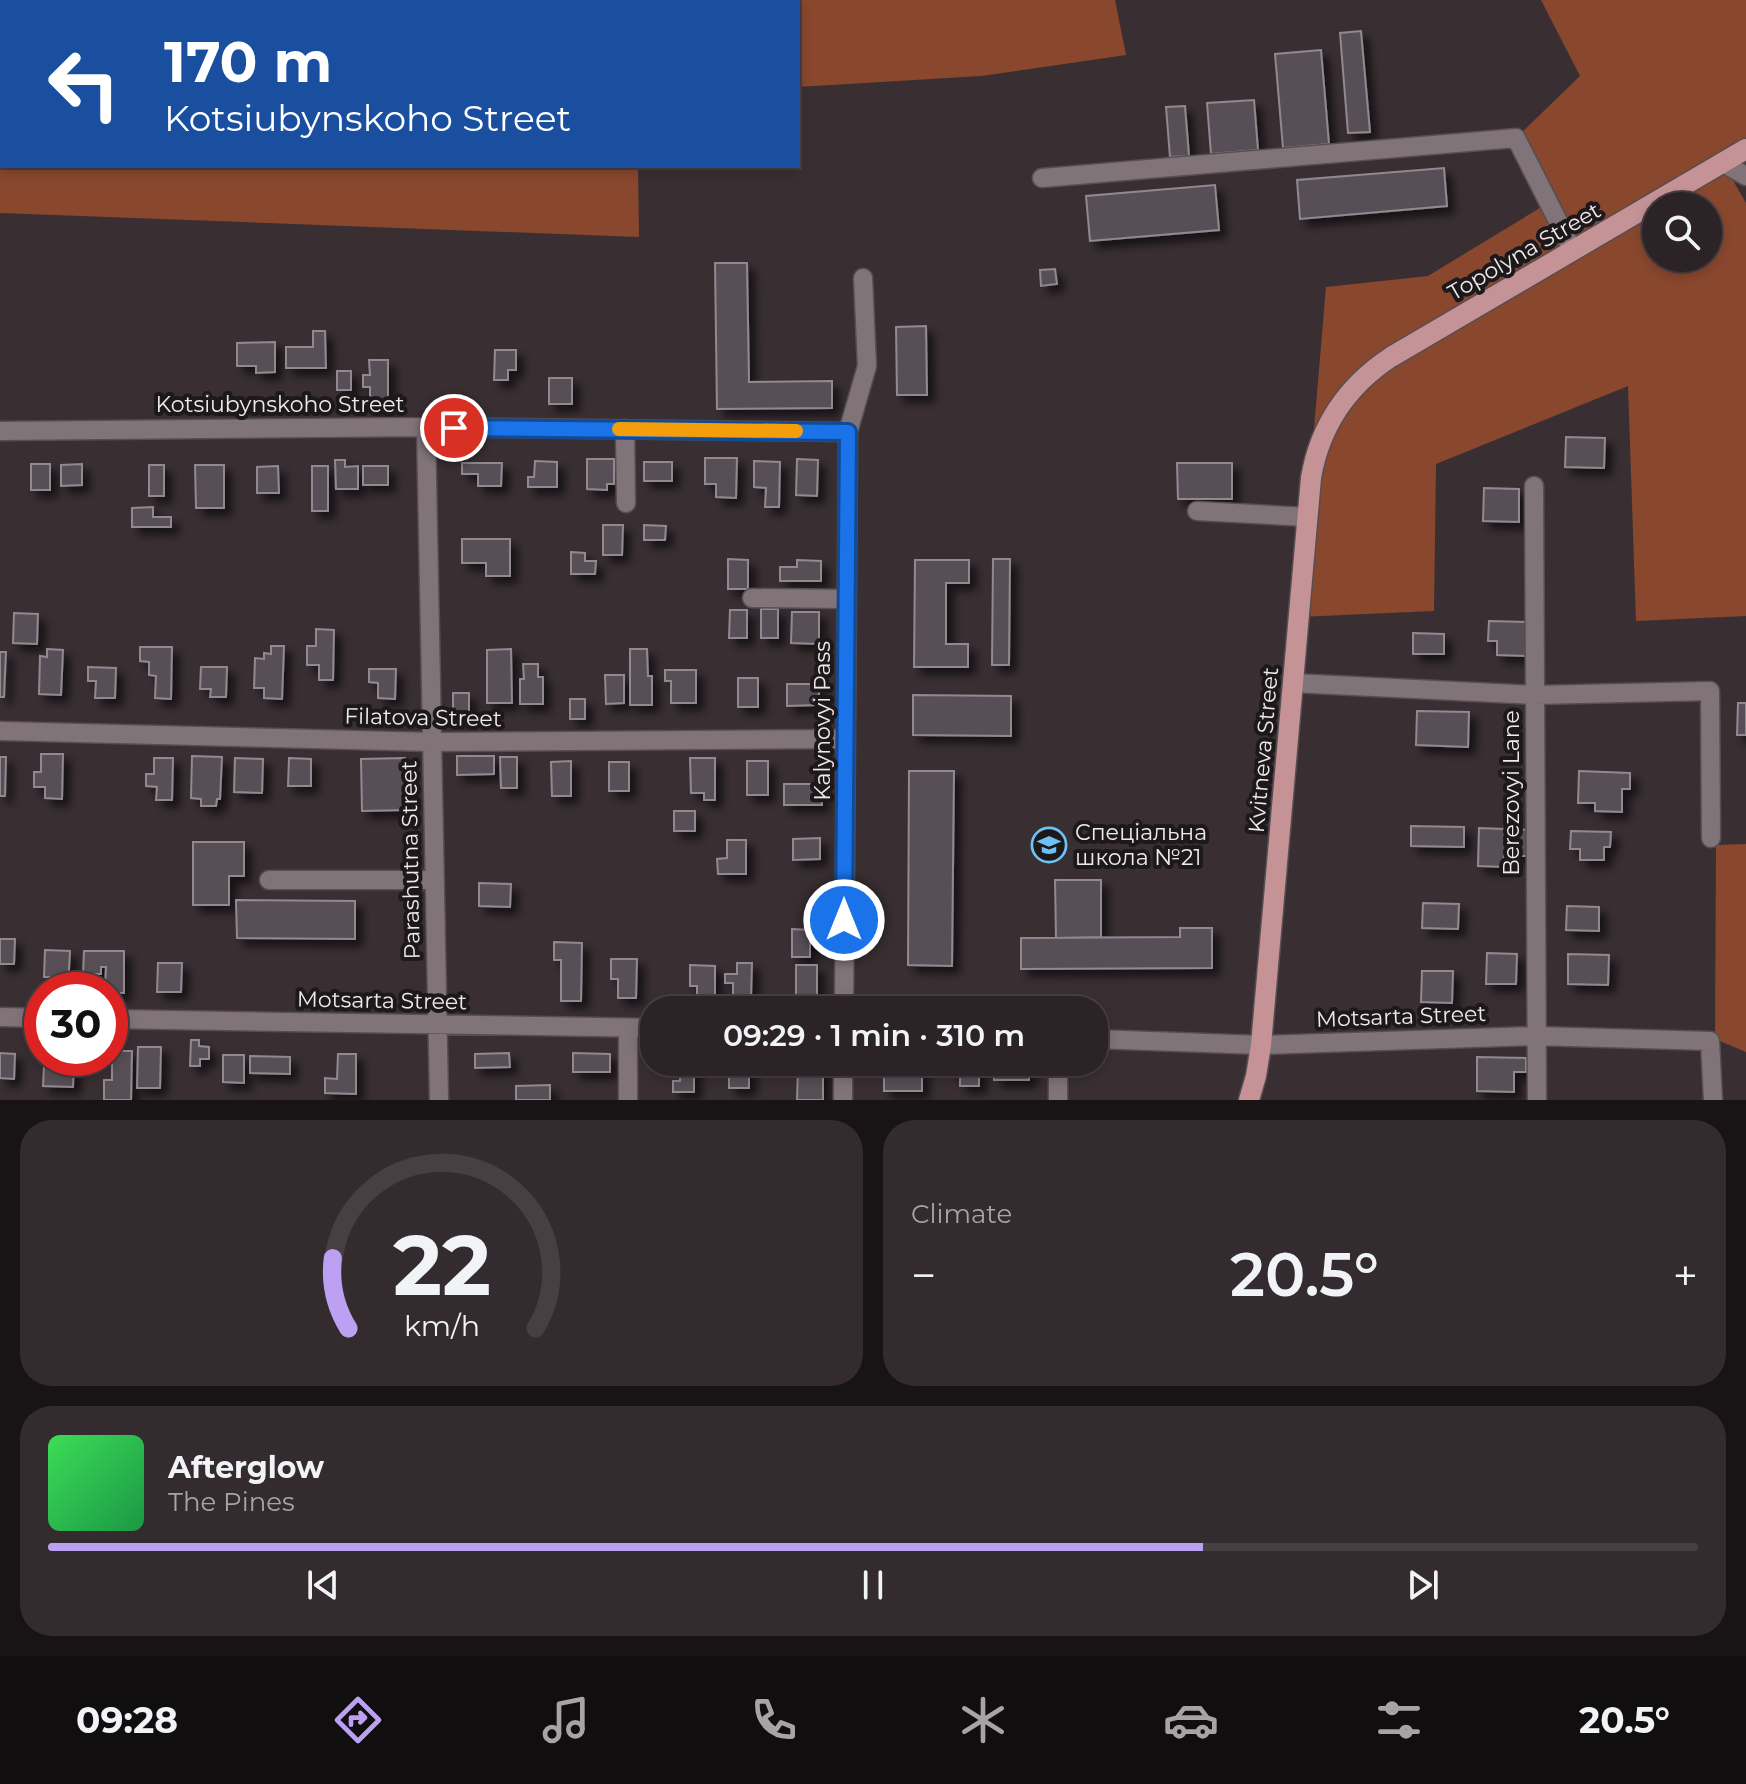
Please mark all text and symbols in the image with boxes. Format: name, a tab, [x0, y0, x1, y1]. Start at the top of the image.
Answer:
text: 170 m	[164, 28, 332, 96]
icon: left	[32, 32, 136, 136]
text: Kotsiubynskoho Street	[164, 96, 571, 140]
map controls	[1642, 192, 1722, 272]
button: search	[1642, 192, 1722, 272]
street label: Topolyna Street	[1443, 197, 1605, 306]
street label: Kotsiubynskoho Street	[156, 391, 404, 418]
pin	[420, 394, 488, 462]
icon: arrive	[432, 406, 476, 450]
street label: Kalynovyi Pass	[809, 641, 836, 801]
street label: Kvitneva Street	[1243, 666, 1284, 834]
street label: Filatova Street	[344, 703, 502, 732]
street label: Berezovyi Lane	[1498, 710, 1525, 876]
street label: Parashutna Street	[395, 760, 426, 960]
place label: Спеціальна школа №21	[1075, 819, 1207, 871]
school or university icon: Спеціальна школа №21	[1030, 826, 1068, 864]
position arrow	[802, 878, 886, 962]
speed limit sign: 30	[24, 972, 128, 1076]
street label: Motsarta Street	[297, 986, 467, 1015]
street label: Motsarta Street	[1315, 1000, 1487, 1033]
text: 09:29 · 1 min · 310 m	[723, 1017, 1025, 1054]
text: Climate	[911, 1198, 1012, 1230]
text: 22	[392, 1214, 491, 1316]
text: 20.5°	[1230, 1238, 1379, 1311]
text: −	[911, 1248, 936, 1302]
text: +	[1673, 1248, 1698, 1302]
text: km/h	[403, 1308, 480, 1343]
text: Afterglow	[168, 1449, 324, 1486]
text: The Pines	[168, 1486, 295, 1518]
icon: previous	[301, 1563, 345, 1607]
icon: pause	[851, 1563, 895, 1607]
icon: next	[1401, 1563, 1445, 1607]
icon: directions	[330, 1692, 386, 1748]
icon: music	[538, 1692, 594, 1748]
icon: phone	[746, 1692, 802, 1748]
icon: climate	[955, 1692, 1011, 1748]
icon: car	[1163, 1692, 1219, 1748]
icon: filters	[1371, 1692, 1427, 1748]
text: 09:28	[76, 1698, 178, 1742]
text: 20.5°	[1579, 1698, 1670, 1742]

